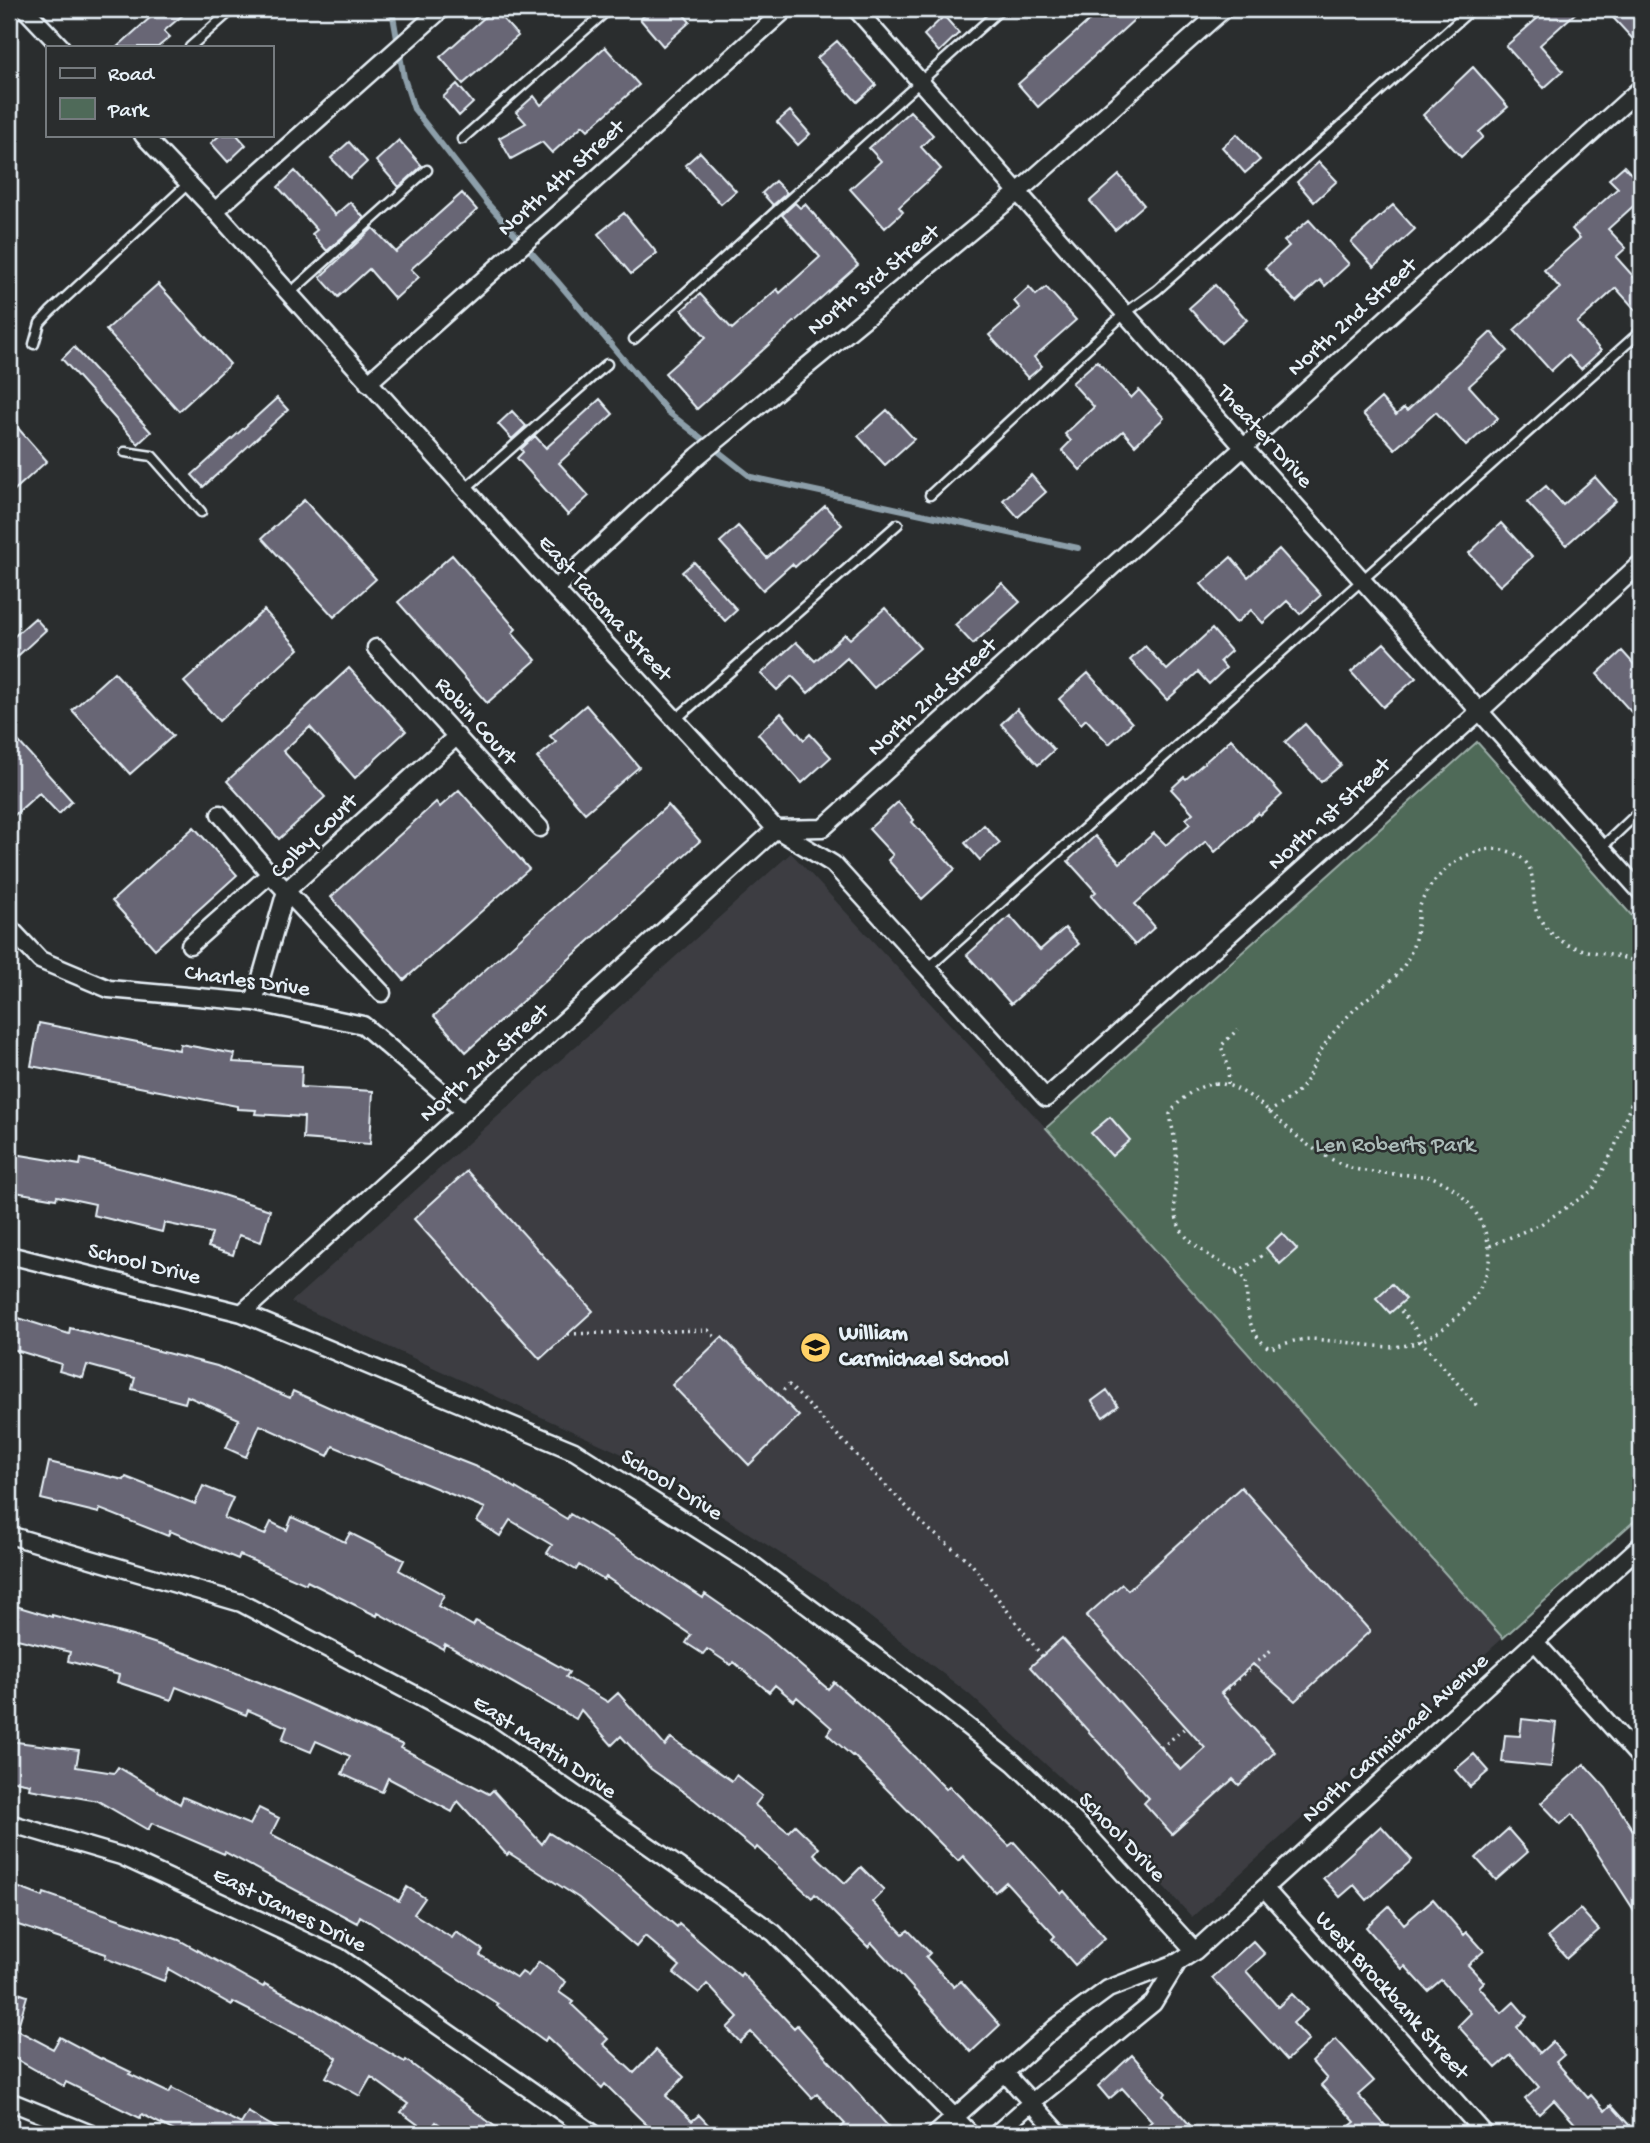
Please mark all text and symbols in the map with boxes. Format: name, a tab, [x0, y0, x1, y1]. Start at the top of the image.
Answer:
legend	[46, 46, 273, 136]
text: Road	[108, 64, 156, 89]
text: Park	[107, 100, 151, 125]
street label: North 4th Street	[493, 114, 632, 243]
street label: North 3rd Street	[802, 218, 947, 343]
street label: North 2nd Street	[1283, 252, 1424, 383]
street label: Theater Drive	[1209, 378, 1319, 495]
street label: East Tacoma Street	[531, 530, 678, 689]
street label: North 2nd Street	[863, 632, 1004, 763]
street label: Robin Court	[428, 672, 523, 773]
street label: North 1st Street	[1263, 752, 1398, 877]
street label: Colby Court	[266, 788, 365, 885]
street label: Charles Drive	[182, 960, 313, 1004]
street label: North 2nd Street	[415, 998, 556, 1129]
park label: Len Roberts Park	[1315, 1133, 1478, 1160]
street label: School Drive	[85, 1238, 204, 1292]
place label: William Carmichael School	[838, 1321, 1009, 1374]
school or university icon: William Carmichael School	[799, 1330, 833, 1364]
street label: School Drive	[615, 1444, 728, 1529]
street label: North Carmichael Avenue	[1297, 1647, 1496, 1830]
street label: East Martin Drive	[467, 1690, 622, 1807]
street label: School Drive	[1071, 1787, 1172, 1890]
street label: East James Drive	[208, 1862, 371, 1960]
street label: West Brockbank Street	[1308, 1906, 1475, 2087]

